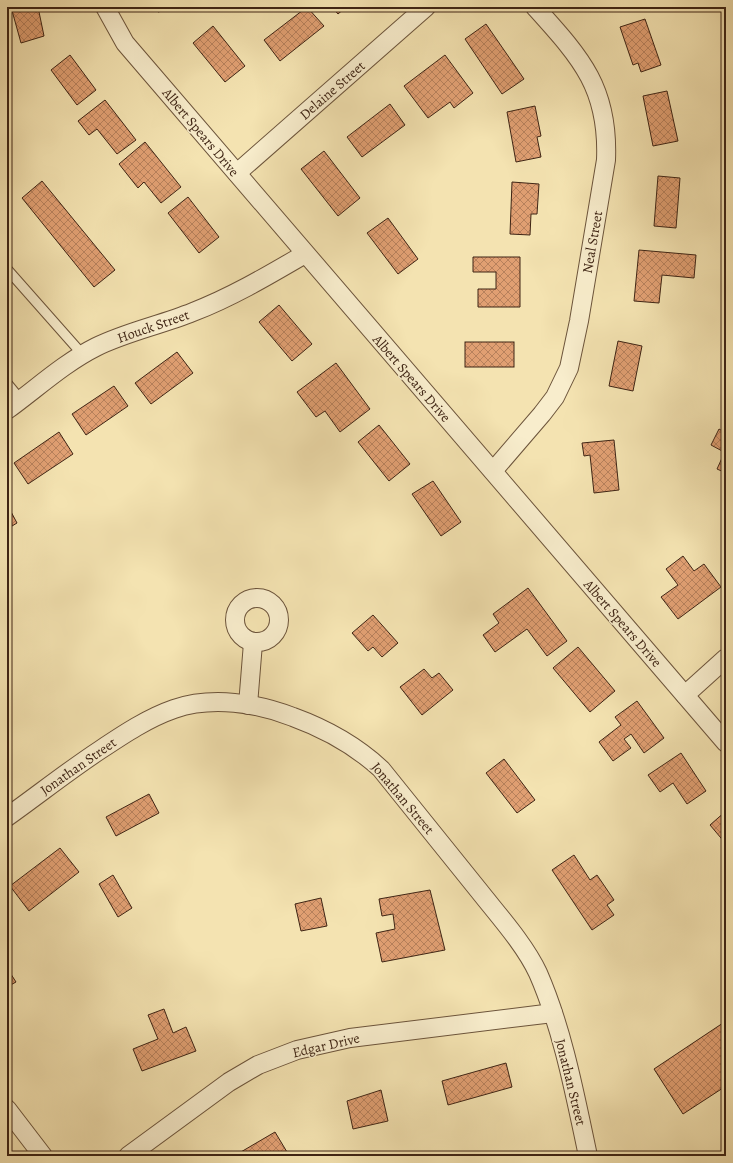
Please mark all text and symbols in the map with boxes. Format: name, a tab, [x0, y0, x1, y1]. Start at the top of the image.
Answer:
street label: Delaine Street	[295, 56, 369, 124]
street label: Albert Spears Drive	[157, 83, 243, 181]
street label: Neal Street	[578, 209, 607, 275]
street label: Houck Street	[115, 305, 192, 348]
street label: Albert Spears Drive	[368, 330, 455, 426]
street label: Albert Spears Drive	[579, 575, 666, 671]
street label: Jonathan Street	[37, 733, 120, 800]
street label: Jonathan Street	[367, 758, 439, 839]
street label: Edgar Drive	[291, 1029, 362, 1062]
street label: Jonathan Street	[551, 1037, 591, 1128]

